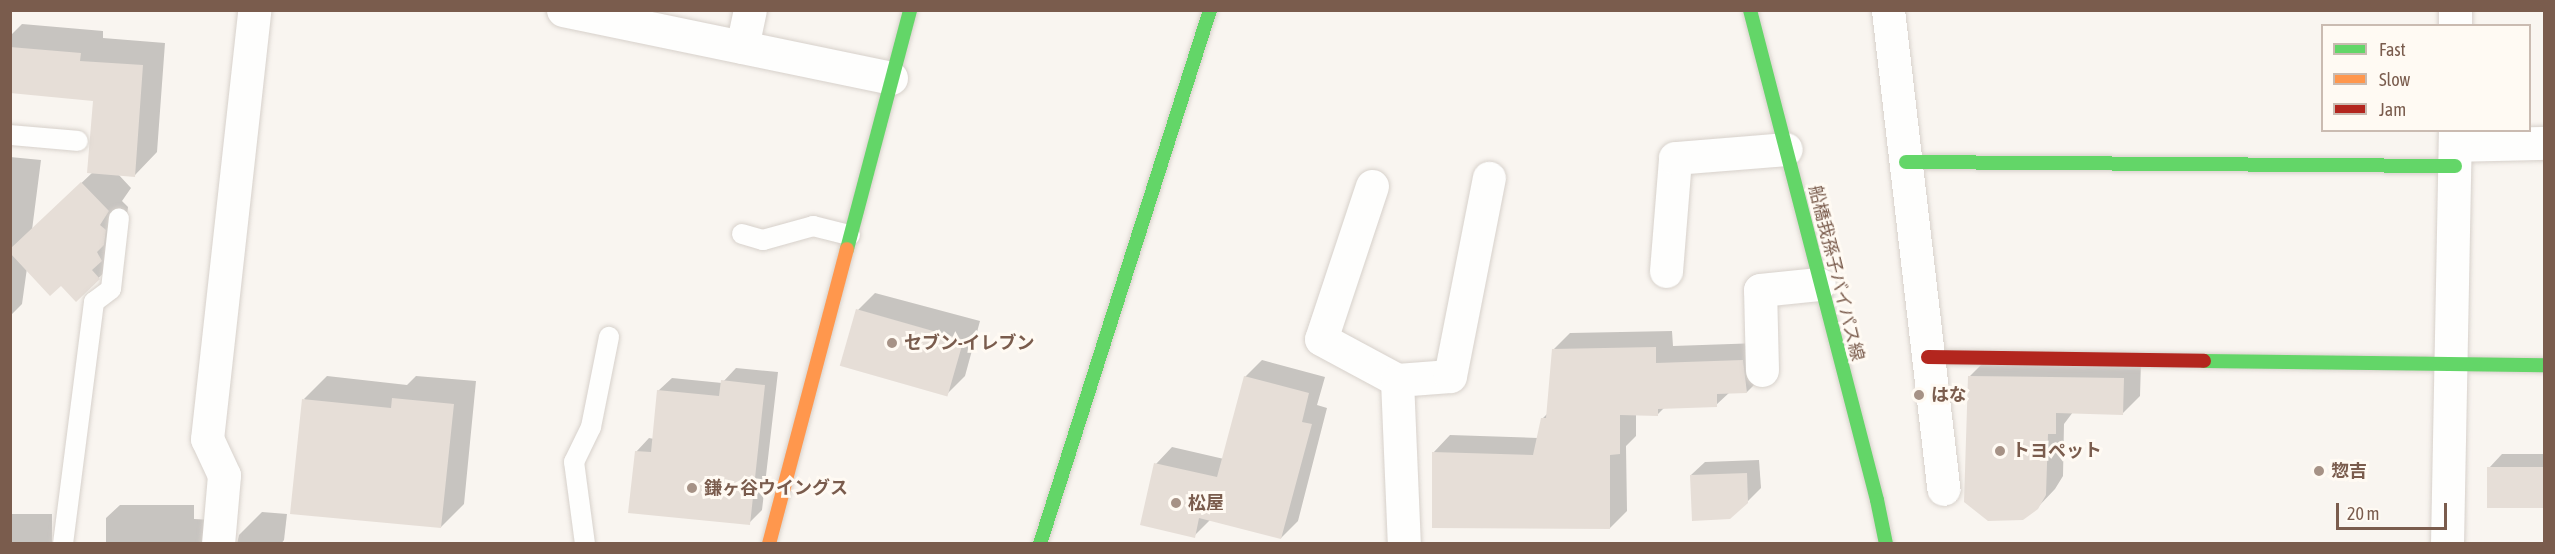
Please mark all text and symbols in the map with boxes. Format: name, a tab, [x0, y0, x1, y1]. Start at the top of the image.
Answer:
legend	[2321, 24, 2531, 132]
text: Fast	[2379, 39, 2406, 60]
text: Slow	[2379, 69, 2410, 90]
text: Jam	[2379, 99, 2406, 120]
street label: 船橋我孫子バイパス線	[1804, 183, 1868, 363]
place label: セブン-イレブン	[904, 332, 1034, 354]
marker: セブン-イレブン	[885, 336, 899, 350]
place label: はな	[1931, 384, 1967, 406]
marker: はな	[1912, 388, 1926, 402]
place label: トヨペット	[2012, 440, 2102, 462]
marker: トヨペット	[1993, 444, 2007, 458]
place label: 惣吉	[2331, 460, 2367, 482]
marker: 惣吉	[2312, 464, 2326, 478]
place label: 鎌ヶ谷ウイングス	[704, 477, 848, 499]
marker: 鎌ヶ谷ウイングス	[685, 481, 699, 495]
scale bar	[2339, 491, 2450, 529]
place label: 松屋	[1188, 492, 1224, 514]
marker: 松屋	[1169, 496, 1183, 510]
text: 20 m	[2347, 503, 2379, 524]

